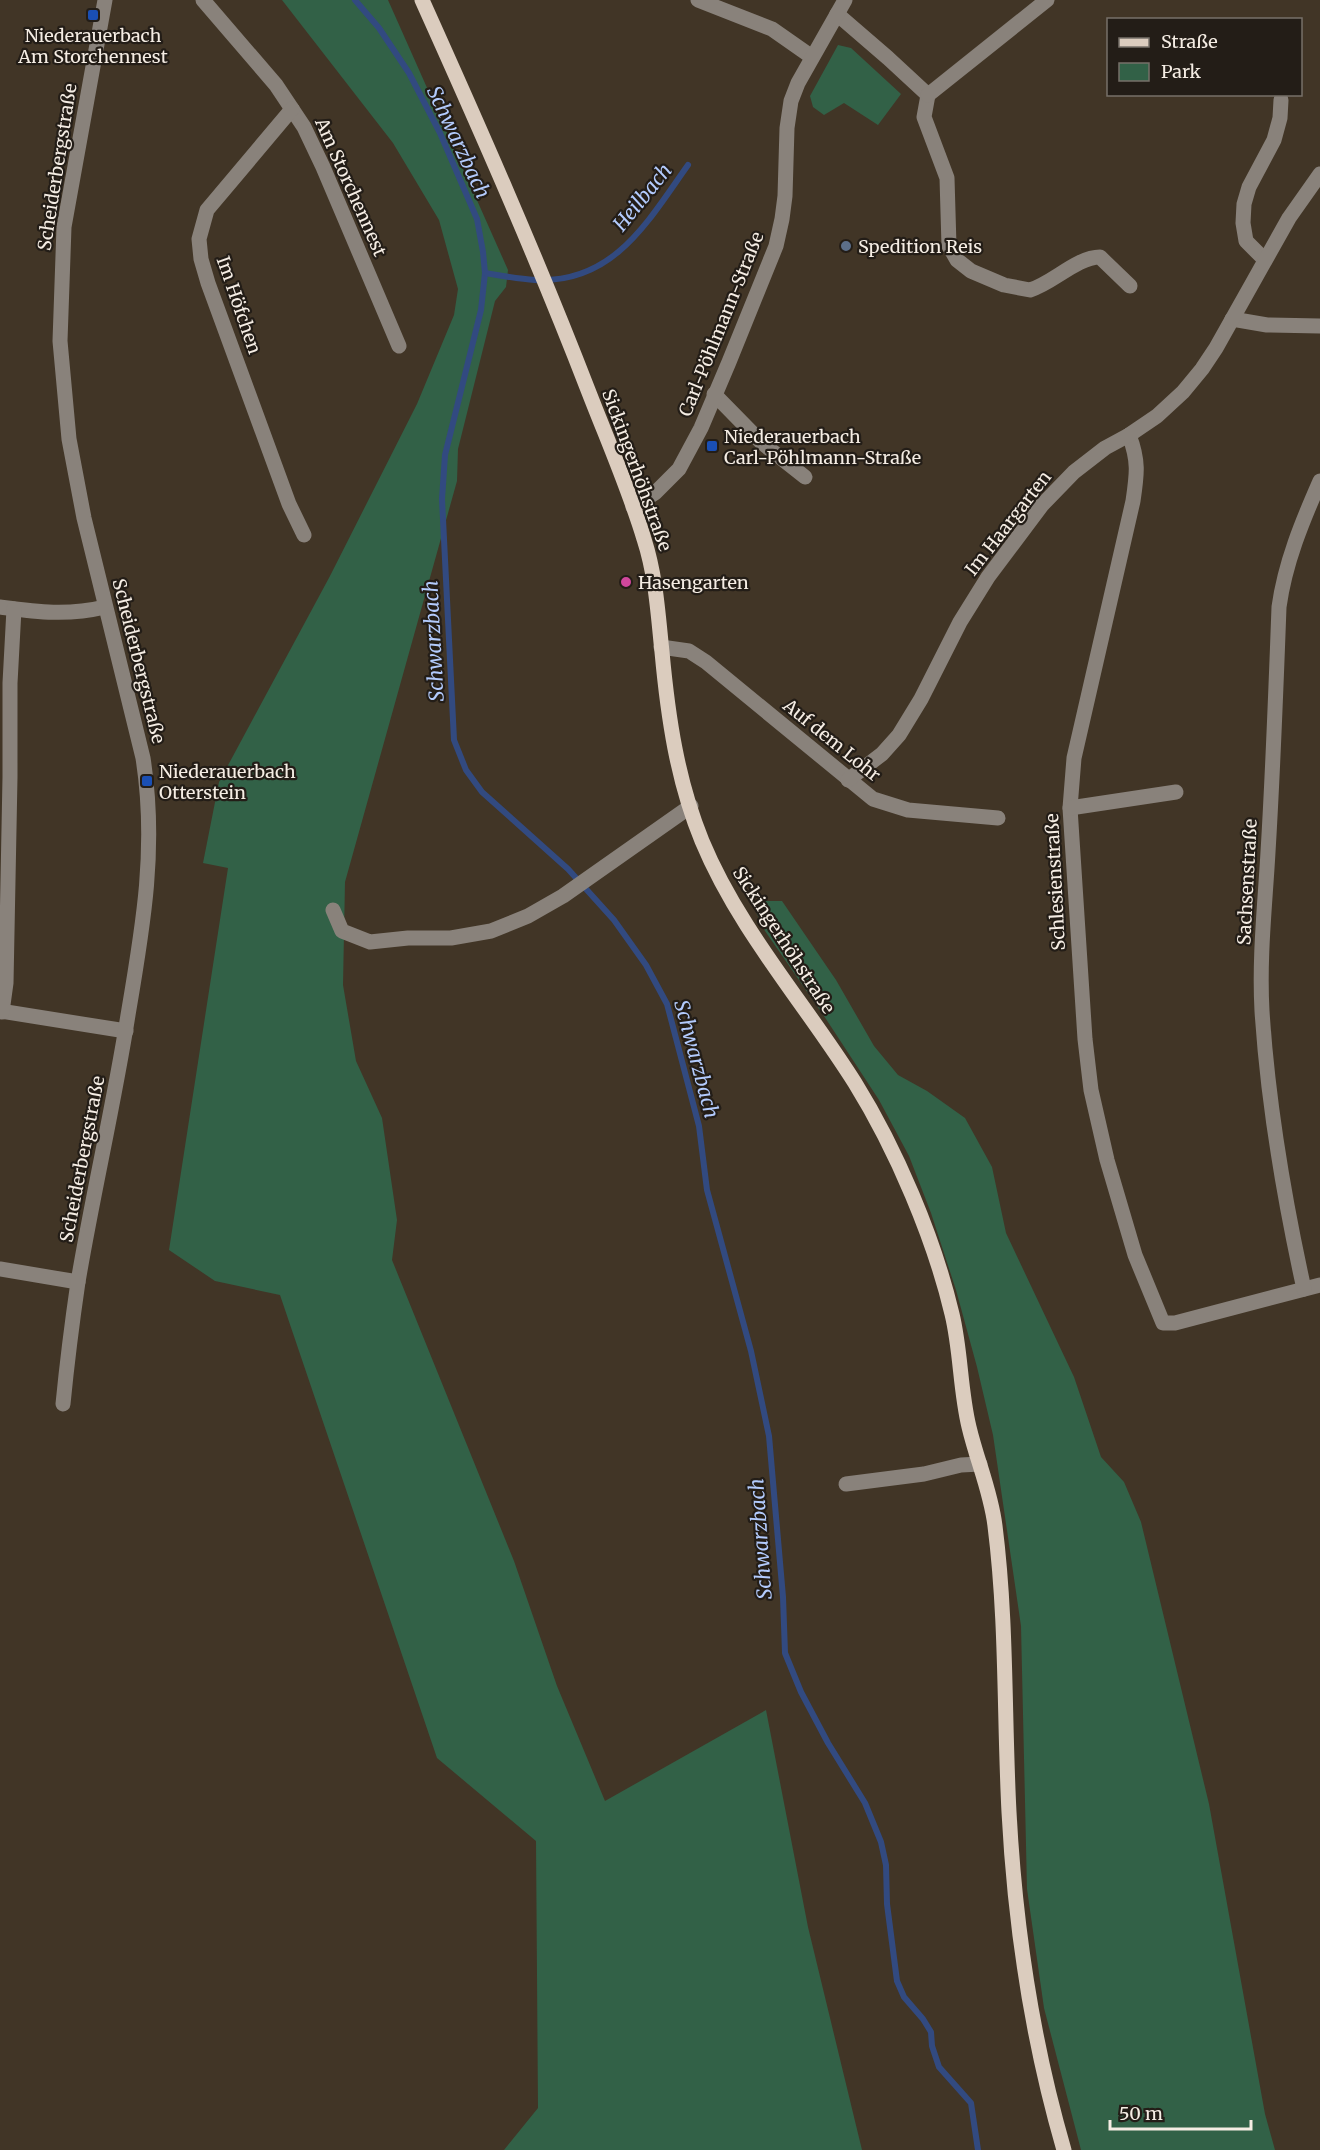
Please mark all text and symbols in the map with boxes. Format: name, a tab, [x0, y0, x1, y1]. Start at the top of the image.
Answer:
marker: Niederauerbach Am Storchennest	[86, 8, 100, 22]
legend	[1107, 18, 1302, 96]
place label: Niederauerbach Am Storchennest	[17, 24, 168, 68]
text: Straße	[1161, 30, 1218, 53]
text: Park	[1161, 60, 1202, 83]
street label: Scheiderbergstraße	[32, 82, 82, 252]
water label: Schwarzbach	[422, 82, 496, 202]
street label: Am Storchennest	[310, 113, 392, 260]
water label: Heilbach	[607, 158, 677, 237]
street label: Carl-Pöhlmann-Straße	[673, 228, 769, 420]
place label: Spedition Reis	[858, 235, 982, 258]
marker: Spedition Reis	[839, 239, 853, 253]
street label: Im Höfchen	[212, 253, 266, 357]
street label: Sickingerhöhstraße	[597, 386, 677, 554]
place label: Niederauerbach Carl-Pöhlmann-Straße	[724, 425, 921, 469]
marker: Niederauerbach Carl-Pöhlmann-Straße	[705, 439, 719, 453]
street label: Im Haargarten	[960, 466, 1056, 580]
place label: Hasengarten	[638, 571, 749, 594]
marker: Hasengarten	[619, 575, 633, 589]
street label: Scheiderbergstraße	[107, 576, 171, 746]
water label: Schwarzbach	[417, 580, 449, 702]
street label: Auf dem Lohr	[778, 693, 885, 786]
place label: Niederauerbach Otterstein	[159, 760, 296, 804]
marker: Niederauerbach Otterstein	[140, 774, 154, 788]
street label: Schlesienstraße	[1040, 813, 1070, 951]
street label: Sachsenstraße	[1232, 818, 1262, 946]
street label: Sickingerhöhstraße	[728, 862, 840, 1018]
water label: Schwarzbach	[669, 997, 725, 1121]
street label: Scheiderbergstraße	[55, 1074, 109, 1244]
water label: Schwarzbach	[743, 1478, 777, 1600]
scale bar	[1110, 2093, 1251, 2131]
text: 50 m	[1119, 2102, 1163, 2125]

